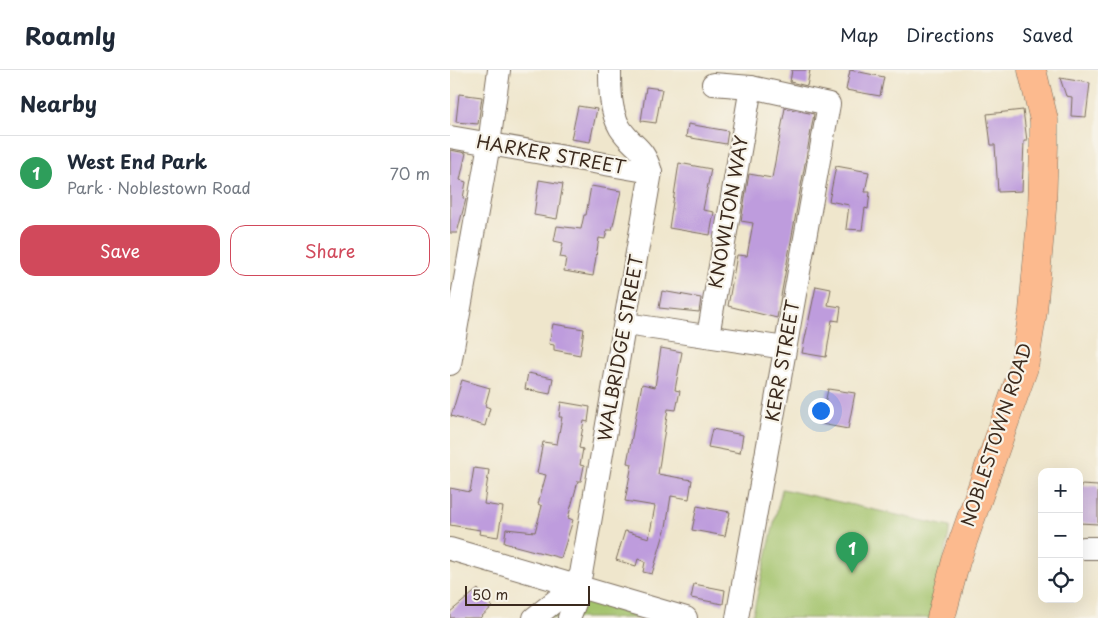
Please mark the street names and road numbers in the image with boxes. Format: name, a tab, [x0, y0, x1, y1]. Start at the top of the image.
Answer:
street label: HARKER STREET	[474, 127, 629, 180]
street label: KNOWLTON WAY	[701, 133, 754, 290]
street label: WALBRIDGE STREET	[590, 252, 649, 443]
street label: KERR STREET	[758, 297, 806, 424]
street label: NOBLESTOWN ROAD	[953, 339, 1038, 530]

